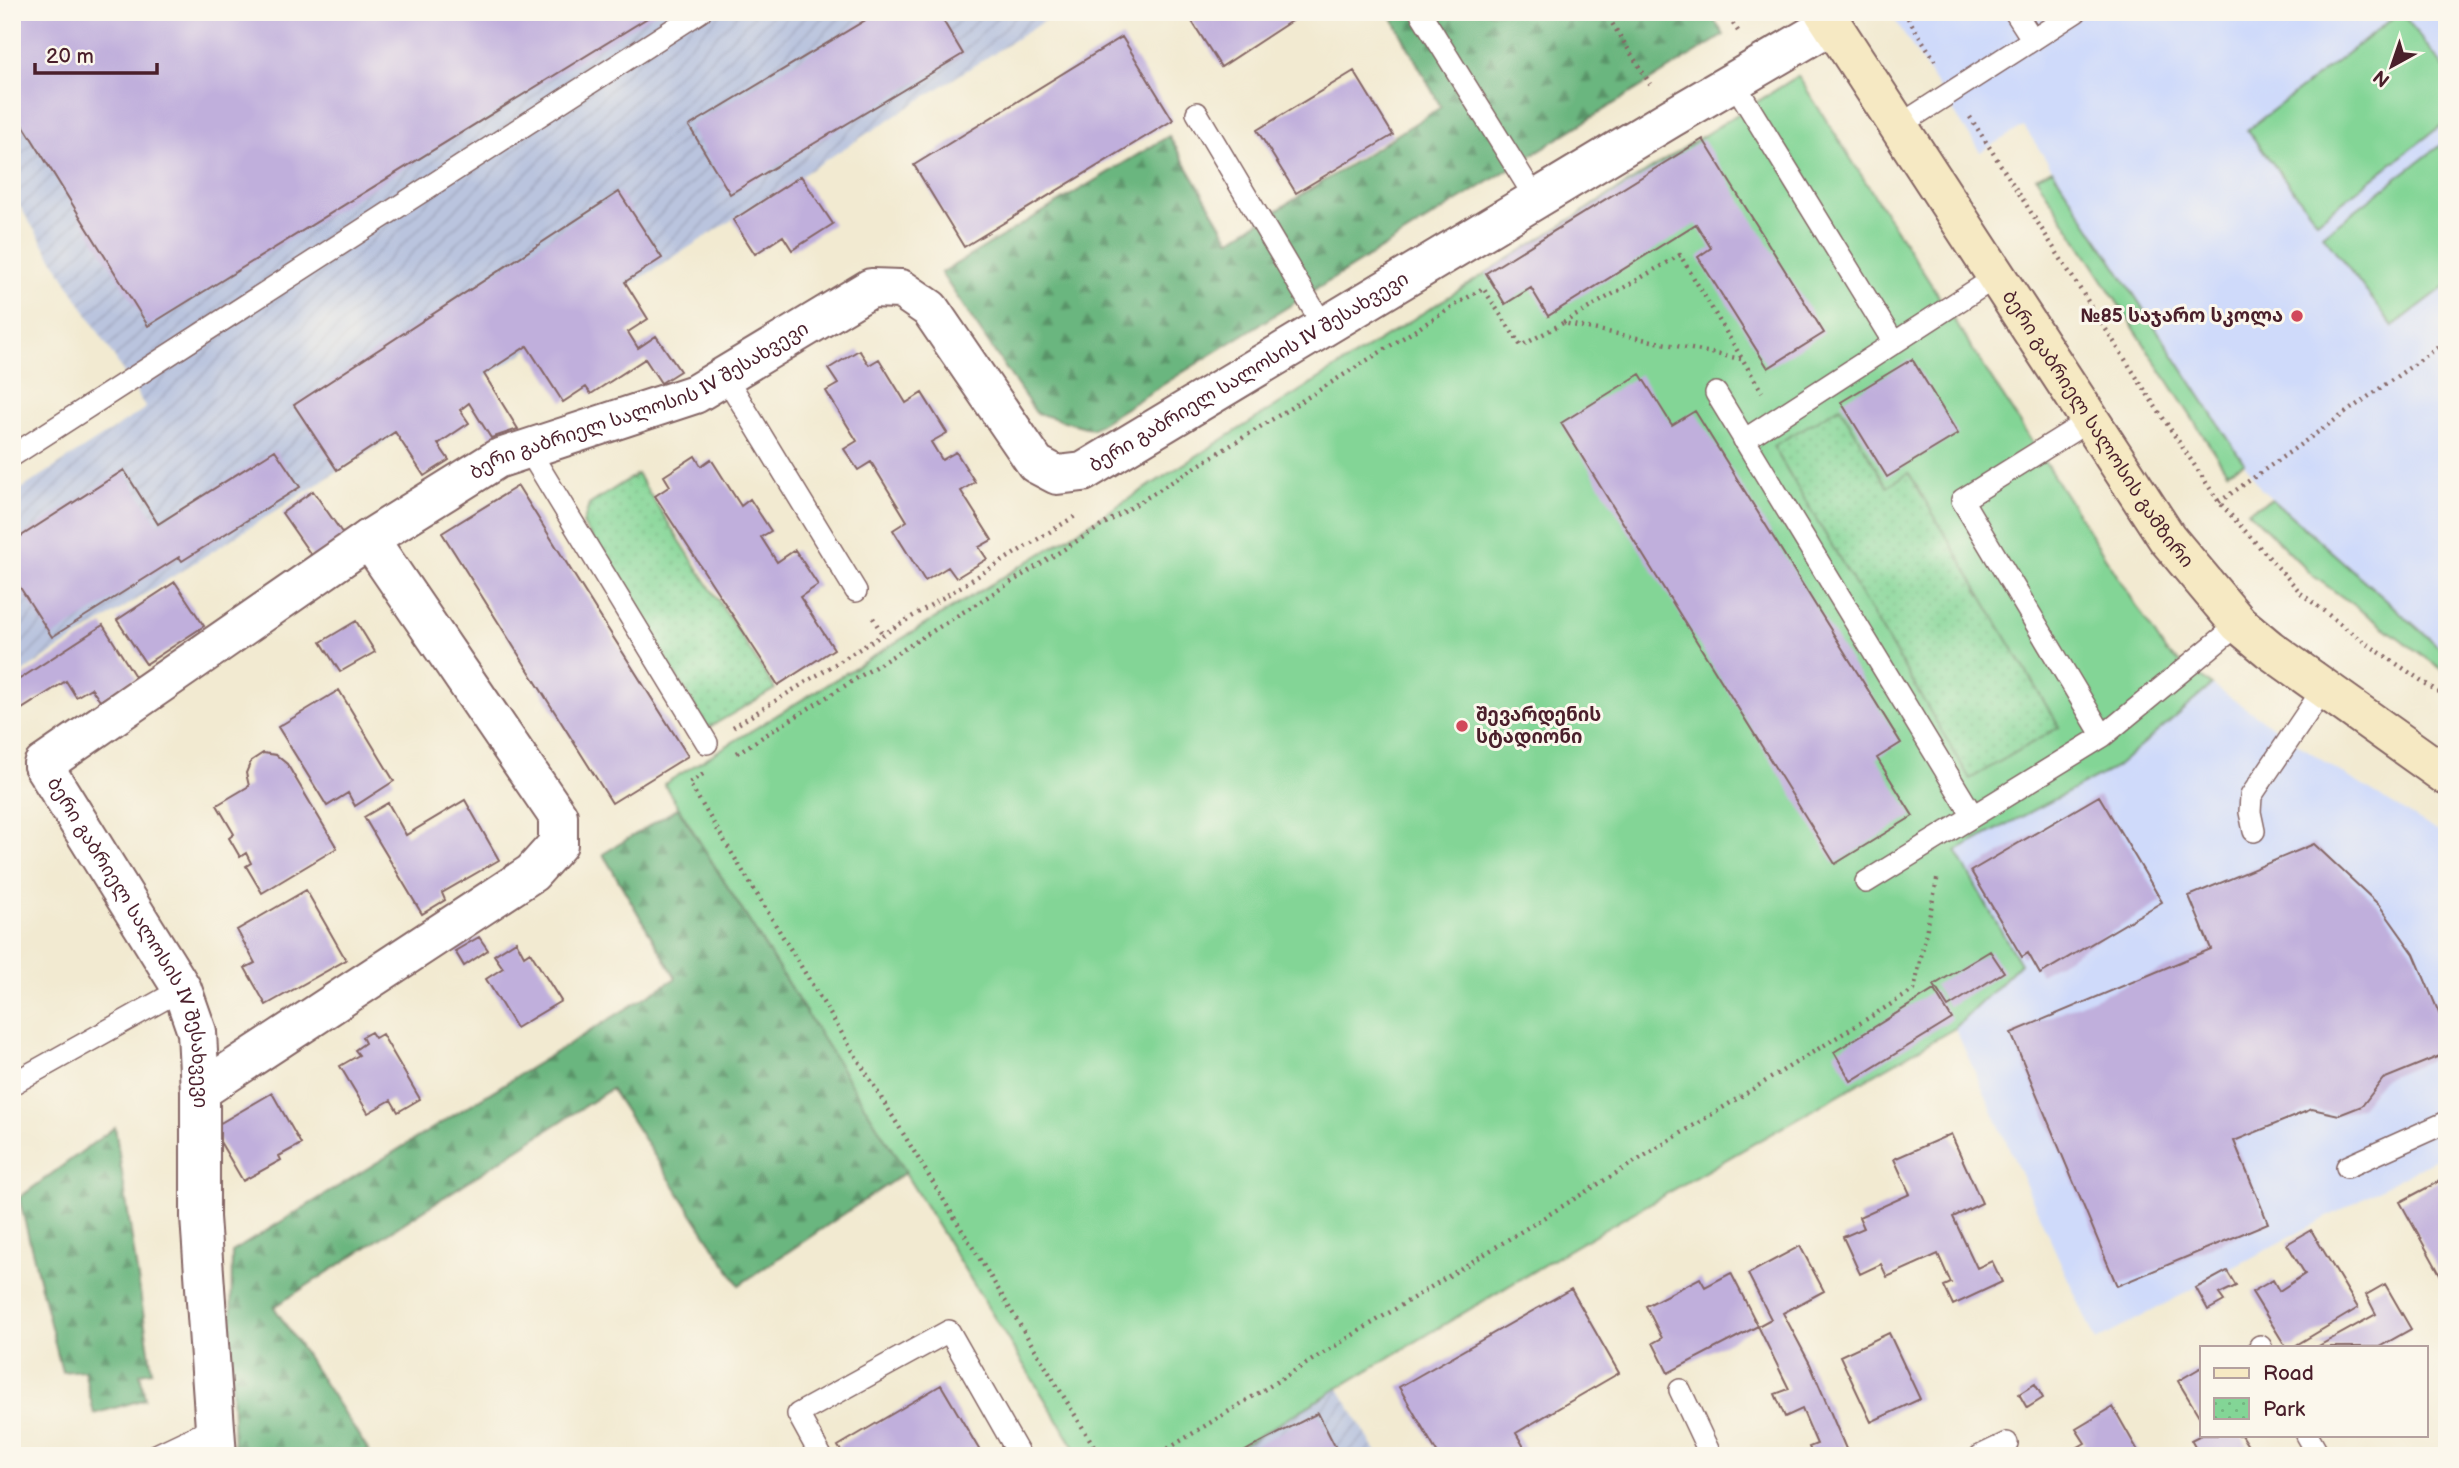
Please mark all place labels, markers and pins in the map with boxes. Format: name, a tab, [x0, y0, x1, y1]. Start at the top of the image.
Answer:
place label: №85 საჯარო სკოლა	[2080, 305, 2283, 328]
marker: №85 საჯარო სკოლა	[2289, 308, 2305, 324]
place label: შევარდენის სტადიონი	[1476, 704, 1601, 749]
marker: შევარდენის სტადიონი	[1454, 718, 1470, 734]

